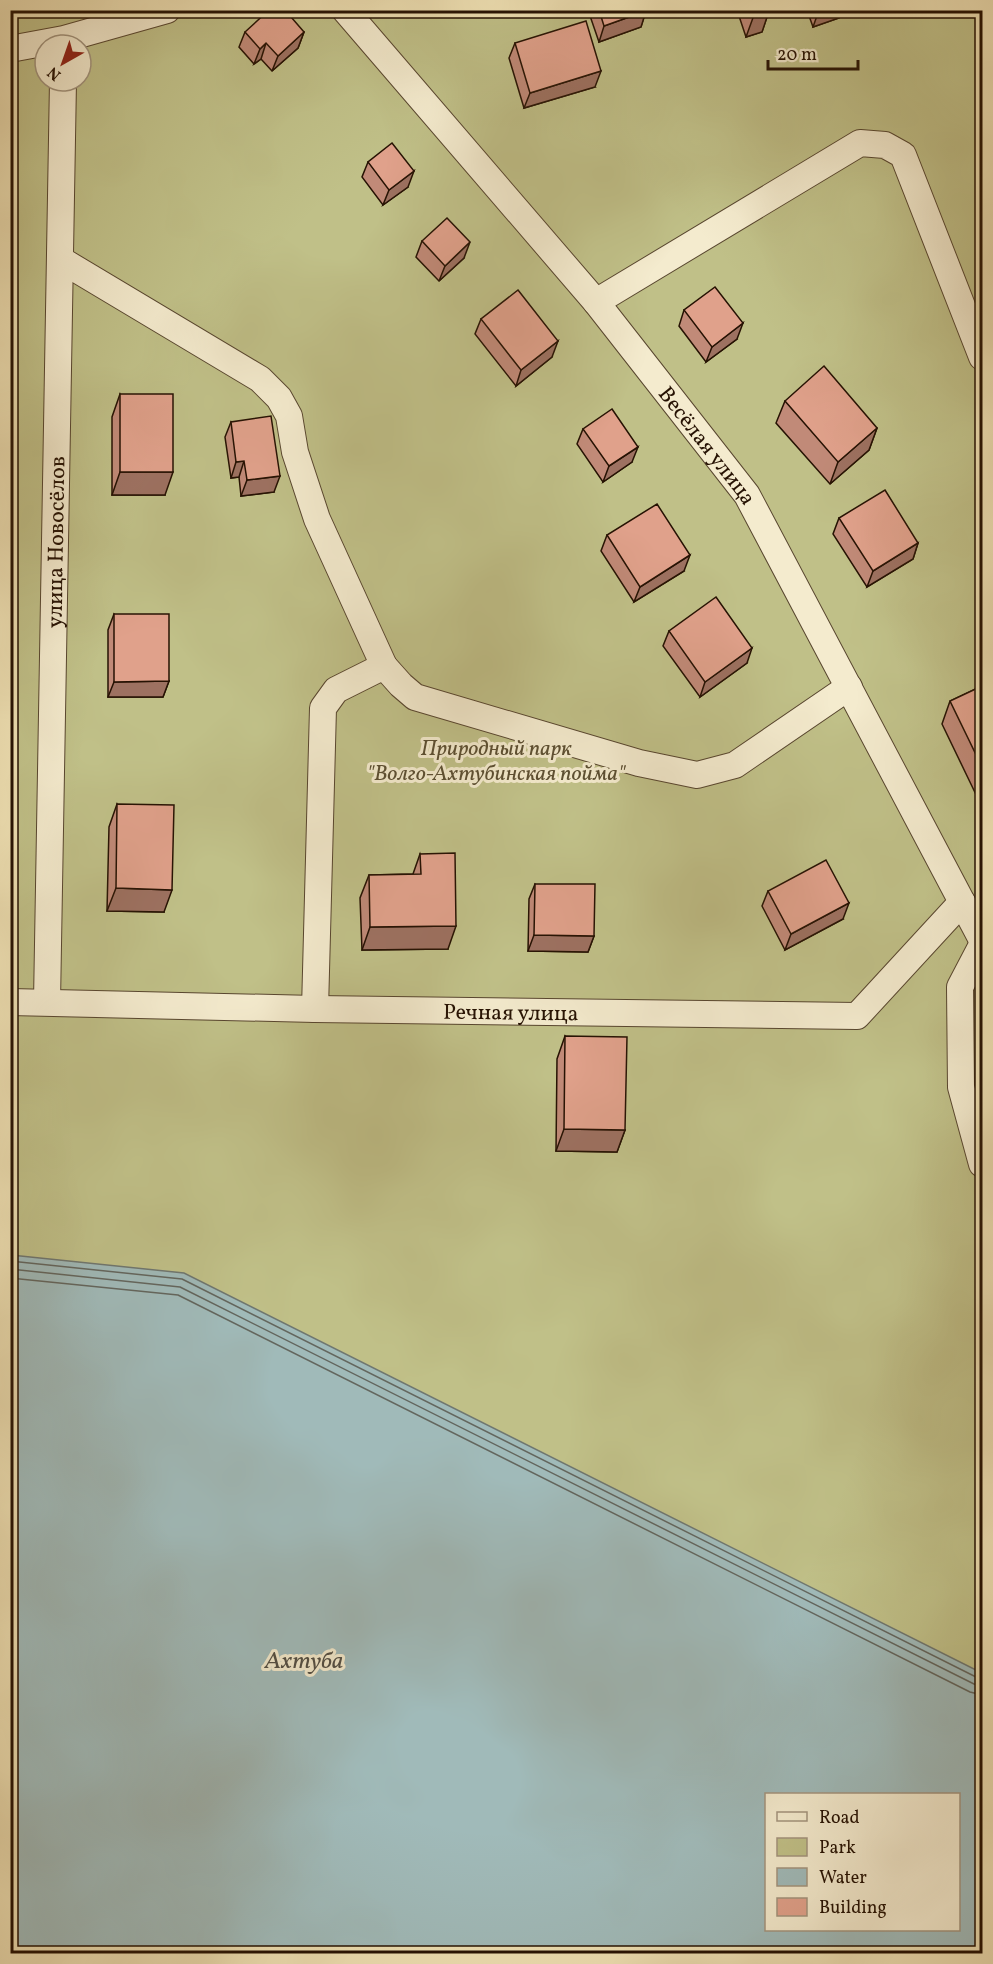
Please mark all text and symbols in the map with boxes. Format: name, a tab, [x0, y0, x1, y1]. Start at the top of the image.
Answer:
north arrow	[33, 33, 93, 93]
scale bar	[768, 33, 858, 71]
text: 20 m	[777, 43, 817, 68]
text: N	[43, 61, 66, 85]
street label: Весёлая улица	[650, 381, 763, 511]
street label: улица Новосёлов	[40, 456, 74, 628]
park label: Природный парк "Волго-Ахтубинская пойма"	[367, 734, 626, 790]
street label: Речная улица	[443, 998, 579, 1030]
water label: Ахтуба	[264, 1645, 343, 1679]
legend	[765, 1793, 960, 1931]
text: Road	[819, 1806, 860, 1831]
text: Park	[819, 1836, 856, 1861]
text: Water	[819, 1866, 867, 1891]
text: Building	[819, 1896, 887, 1921]

